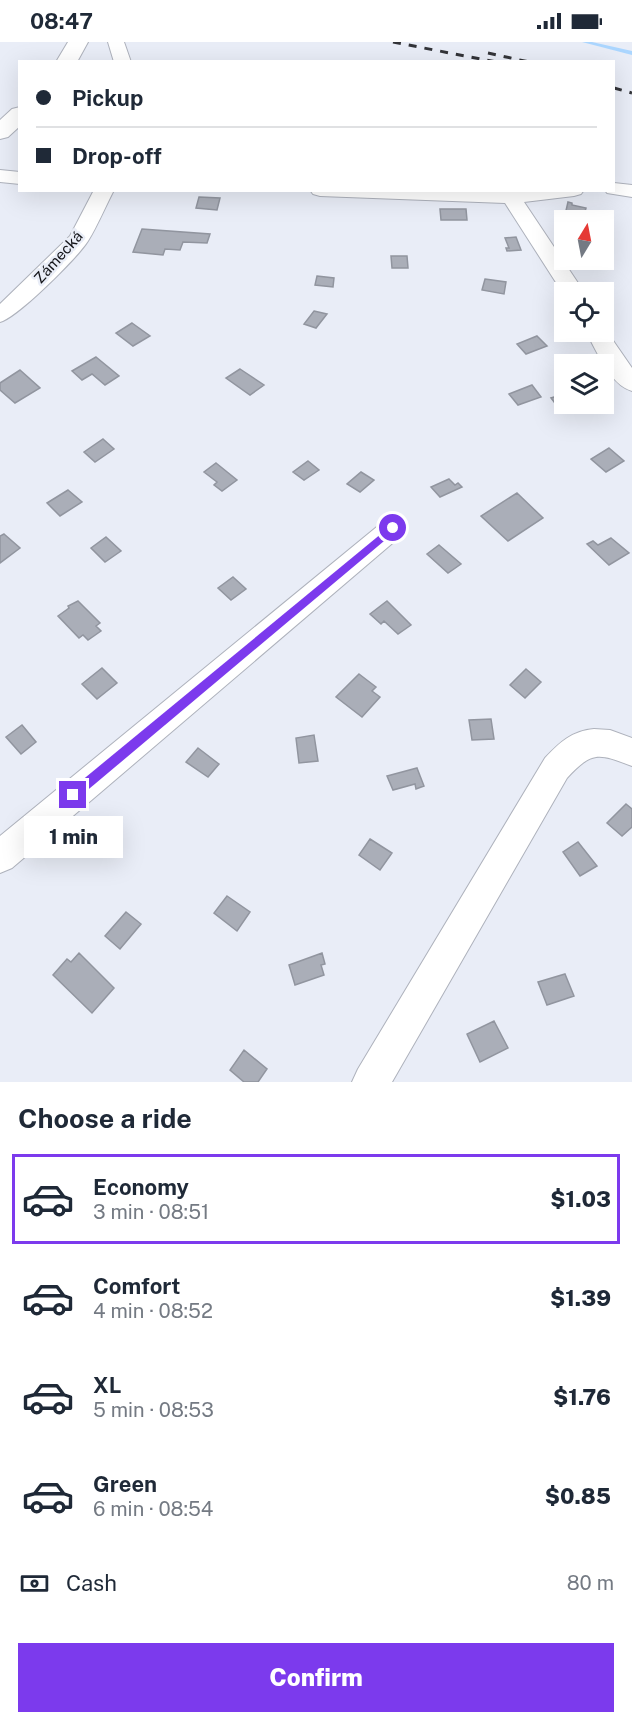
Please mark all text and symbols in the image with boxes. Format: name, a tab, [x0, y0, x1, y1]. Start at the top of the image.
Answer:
text: 08:47	[30, 8, 93, 34]
text: Pickup	[72, 85, 143, 111]
text: Drop-off	[72, 143, 162, 169]
north arrow	[554, 210, 614, 270]
map controls	[554, 210, 614, 414]
street label: Zámecká	[30, 228, 86, 286]
button: locate	[554, 282, 614, 342]
button: layers	[554, 354, 614, 414]
route start	[379, 514, 406, 541]
route end	[59, 781, 86, 808]
callout: 1 min	[23, 816, 122, 858]
text: 1 min	[49, 825, 98, 849]
text: Choose a ride	[18, 1102, 192, 1134]
icon: car	[21, 1172, 75, 1226]
text: Economy	[93, 1174, 189, 1200]
text: $1.03	[550, 1186, 611, 1212]
text: 3 min · 08:51	[93, 1200, 209, 1224]
icon: car	[21, 1271, 75, 1325]
text: Comfort	[93, 1273, 180, 1299]
text: $1.39	[550, 1285, 611, 1311]
text: 4 min · 08:52	[93, 1299, 213, 1323]
icon: car	[21, 1370, 75, 1424]
text: XL	[93, 1372, 121, 1398]
text: $1.76	[553, 1384, 611, 1410]
text: 5 min · 08:53	[93, 1398, 214, 1422]
icon: car	[21, 1469, 75, 1523]
text: Green	[93, 1471, 157, 1497]
text: $0.85	[545, 1483, 611, 1509]
text: 6 min · 08:54	[93, 1497, 213, 1521]
icon: cash	[18, 1567, 51, 1600]
text: Cash	[66, 1570, 117, 1596]
text: 80 m	[567, 1571, 614, 1595]
button: Confirm	[18, 1643, 614, 1712]

